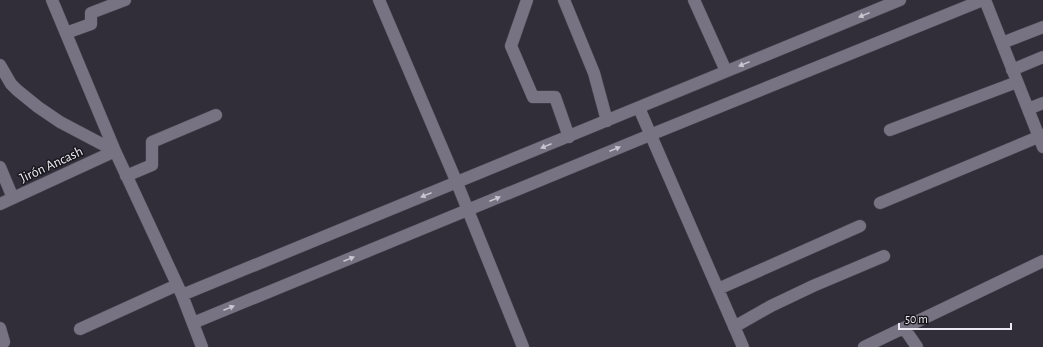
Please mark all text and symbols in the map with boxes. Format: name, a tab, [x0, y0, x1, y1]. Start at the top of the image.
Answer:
one-way arrow	[858, 12, 870, 18]
one-way arrow	[737, 61, 749, 67]
one-way arrow	[541, 143, 552, 149]
street label: Jirón Ancash	[18, 144, 85, 186]
one-way arrow	[610, 146, 621, 152]
one-way arrow	[420, 193, 432, 199]
one-way arrow	[490, 195, 502, 201]
one-way arrow	[343, 256, 355, 262]
one-way arrow	[223, 305, 235, 311]
scale bar	[899, 305, 1011, 331]
text: 50 m	[905, 313, 928, 325]

